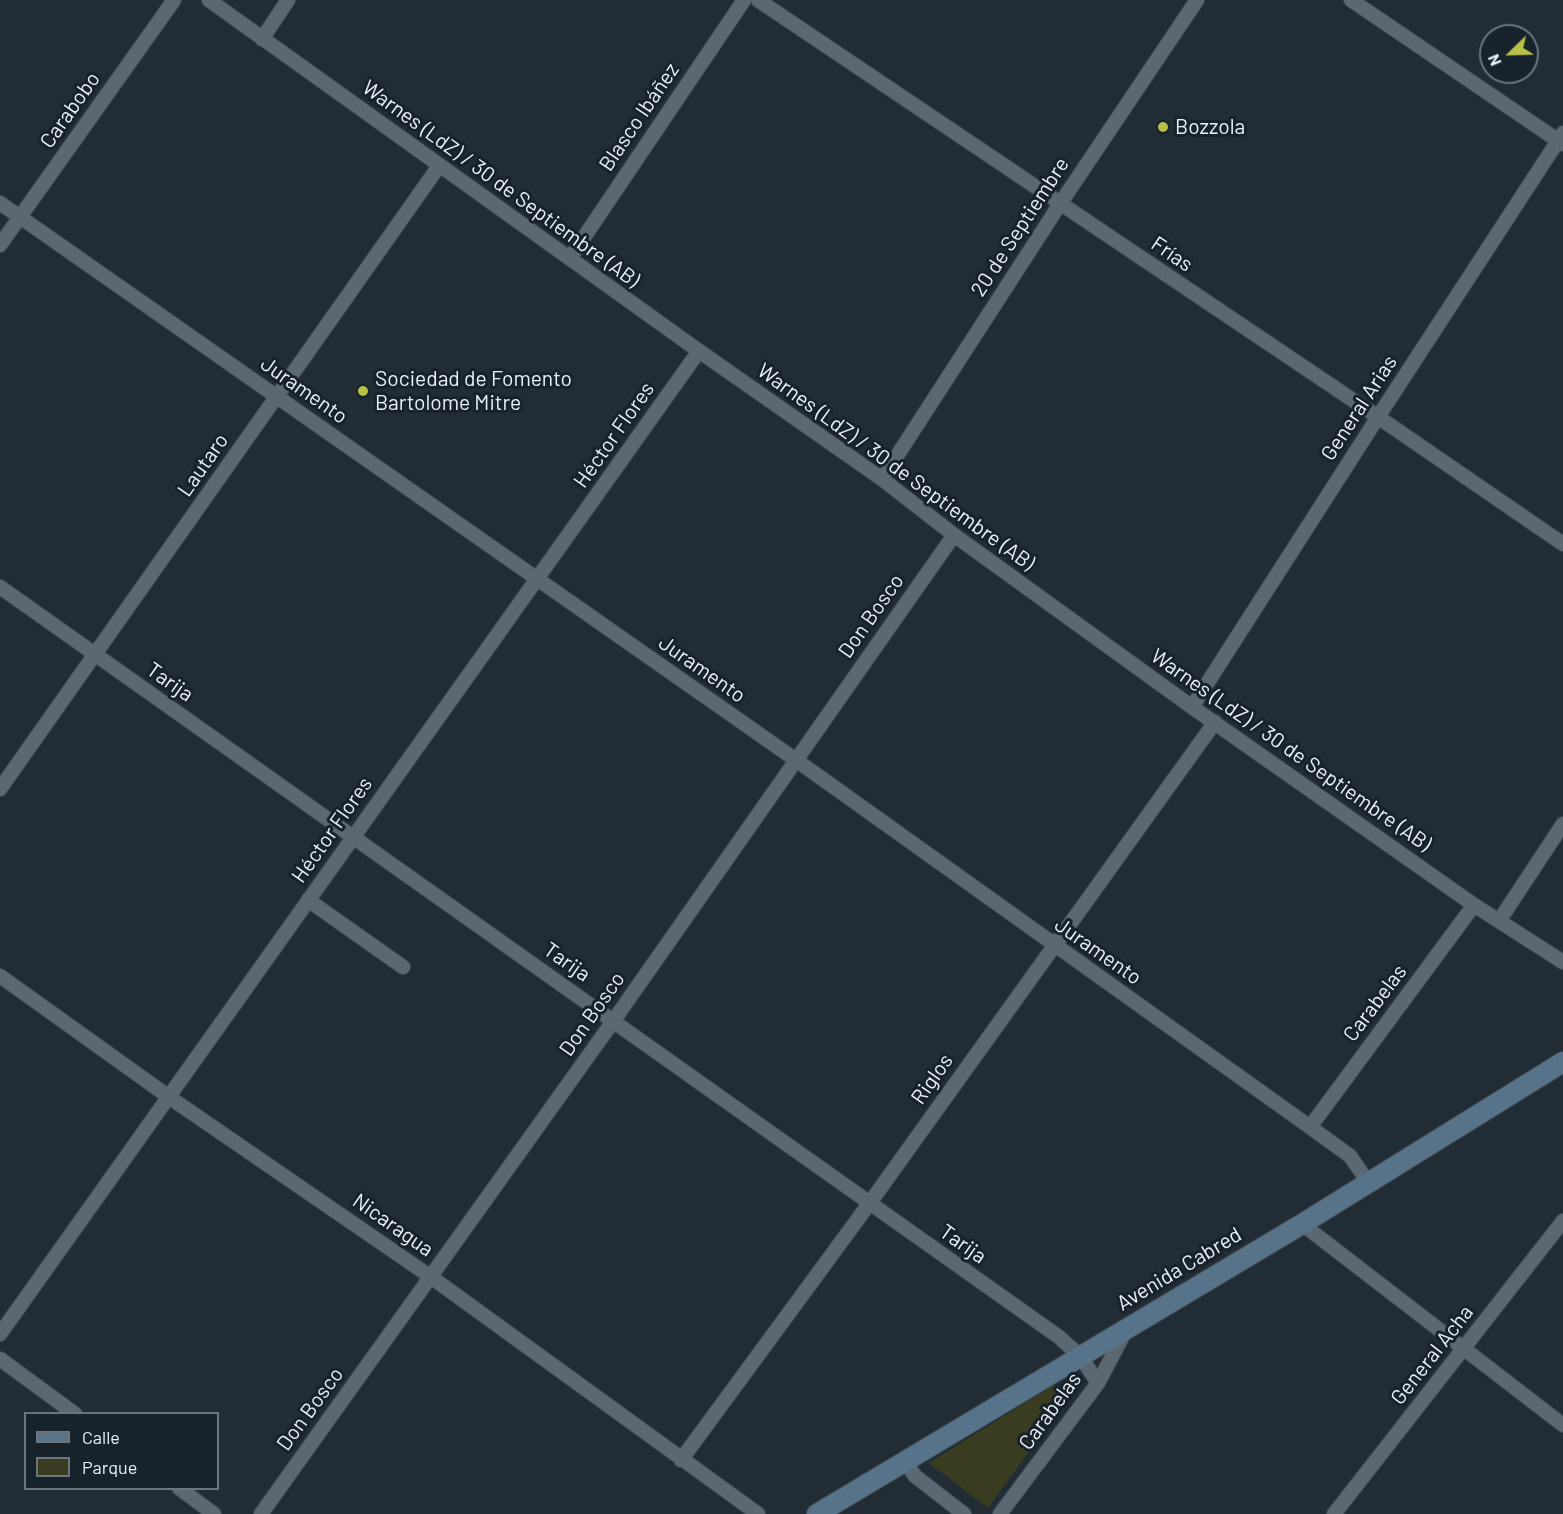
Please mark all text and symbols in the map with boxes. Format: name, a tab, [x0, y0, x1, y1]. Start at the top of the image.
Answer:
north arrow	[1479, 24, 1539, 84]
text: N	[1483, 52, 1505, 69]
street label: Blasco Ibáñez	[594, 58, 684, 176]
street label: Carabobo	[35, 67, 105, 153]
street label: Warnes (LdZ) / 30 de Septiembre (AB)	[357, 75, 645, 293]
place label: Bozzola	[1175, 114, 1245, 140]
marker: Bozzola	[1156, 120, 1170, 134]
street label: 20 de Septiembre	[966, 153, 1074, 301]
street label: Frías	[1146, 231, 1198, 277]
street label: Juramento	[256, 351, 352, 429]
street label: General Arias	[1316, 351, 1402, 465]
street label: Warnes (LdZ) / 30 de Septiembre (AB)	[752, 358, 1040, 576]
place label: Sociedad de Fomento Bartolome Mitre	[375, 366, 572, 416]
street label: Héctor Flores	[568, 377, 660, 493]
marker: Sociedad de Fomento Bartolome Mitre	[356, 384, 370, 398]
street label: Lautaro	[172, 429, 234, 501]
street label: Don Bosco	[833, 569, 909, 663]
street label: Juramento	[654, 630, 750, 708]
street label: Warnes (LdZ) / 30 de Septiembre (AB)	[1146, 643, 1436, 857]
street label: Tarija	[142, 657, 198, 707]
street label: Héctor Flores	[286, 772, 378, 888]
street label: Juramento	[1050, 912, 1146, 990]
street label: Tarija	[539, 937, 595, 987]
street label: Carabelas	[1338, 960, 1412, 1046]
street label: Don Bosco	[554, 967, 630, 1061]
street label: Riglos	[906, 1049, 958, 1109]
street label: Nicaragua	[348, 1188, 438, 1262]
street label: Tarija	[935, 1219, 991, 1269]
street label: Avenida Cabred	[1112, 1222, 1246, 1316]
street label: General Acha	[1385, 1300, 1479, 1410]
street label: Don Bosco	[271, 1362, 349, 1456]
street label: Carabelas	[1013, 1367, 1087, 1455]
legend	[24, 1412, 219, 1490]
text: Calle	[82, 1426, 120, 1448]
text: Parque	[82, 1456, 137, 1478]

